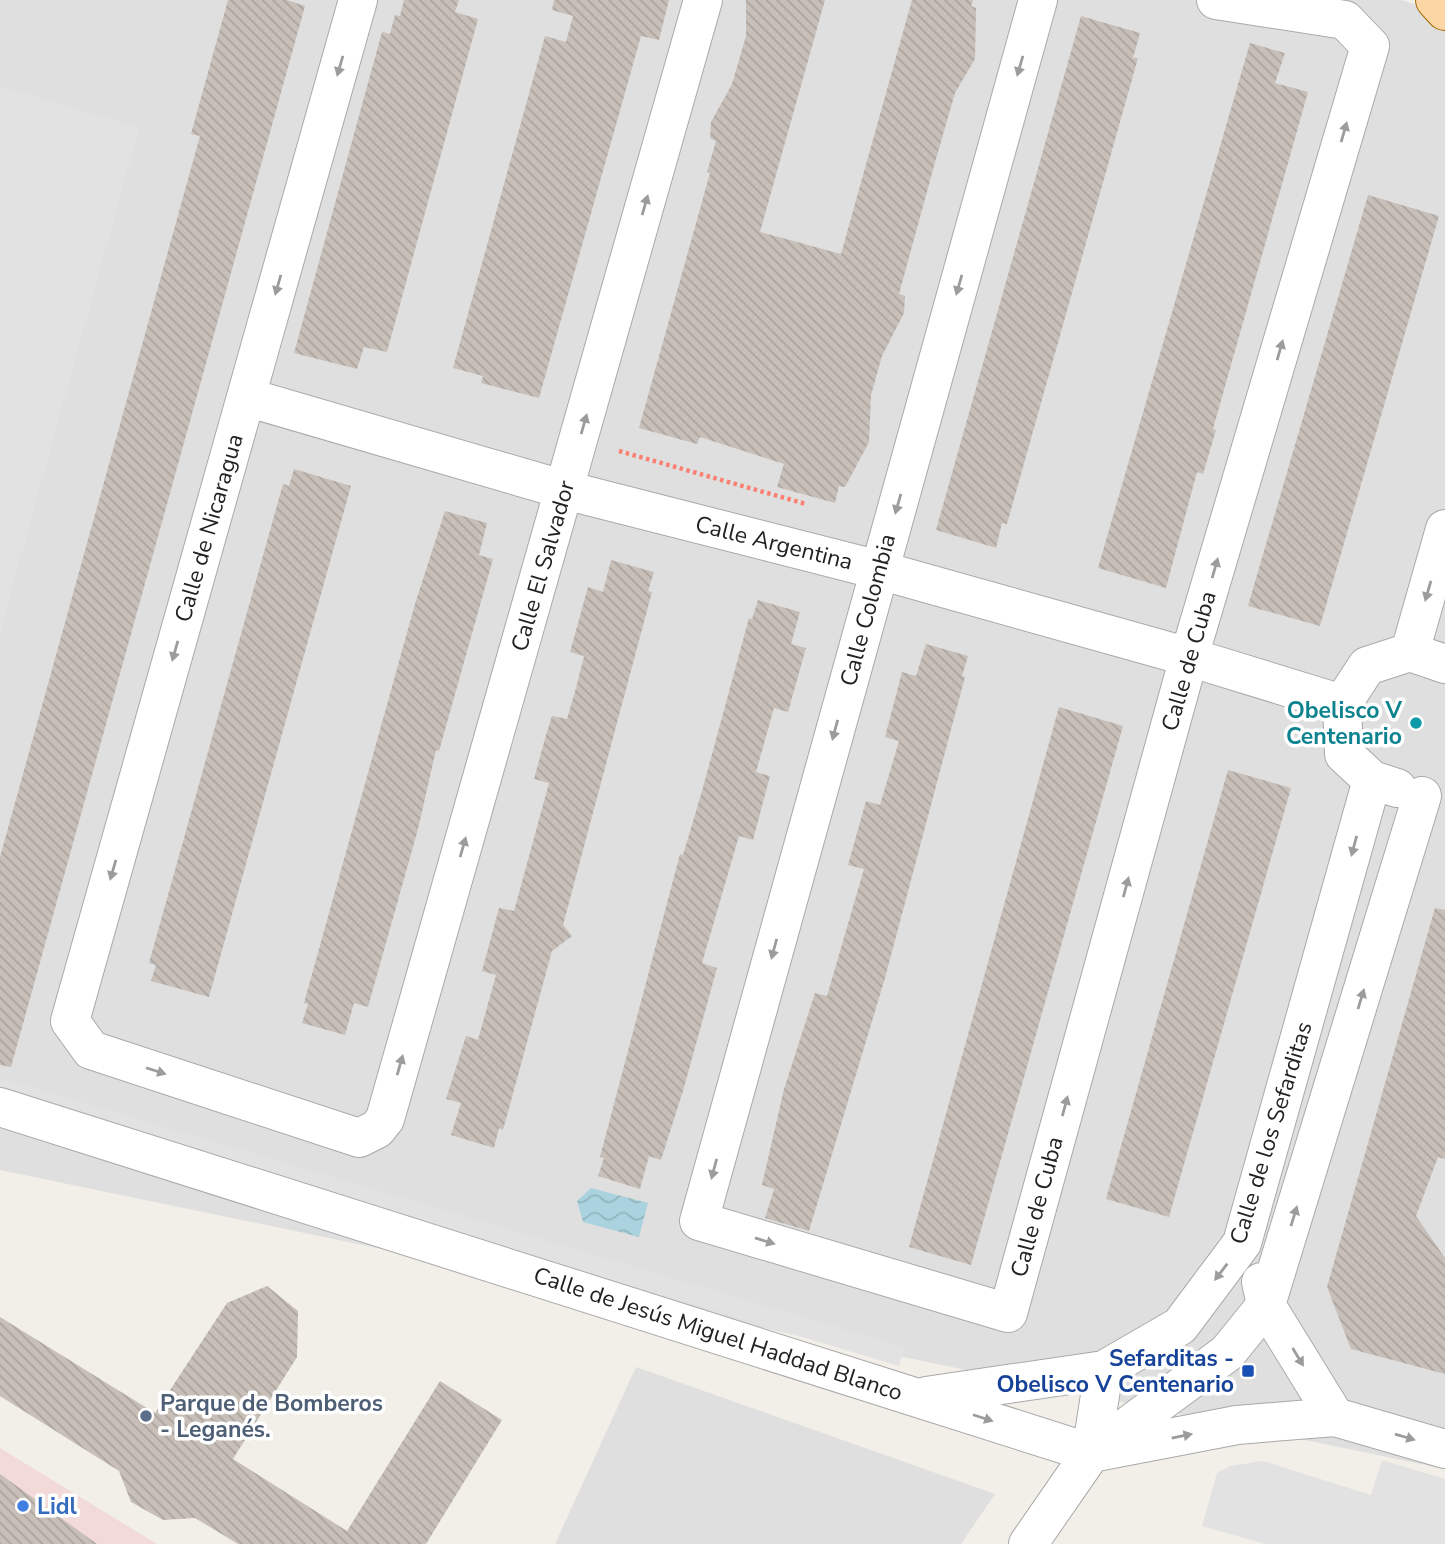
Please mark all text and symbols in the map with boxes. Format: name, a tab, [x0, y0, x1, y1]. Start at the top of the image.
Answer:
one-way arrow	[334, 55, 345, 77]
one-way arrow	[1014, 55, 1025, 77]
one-way arrow	[1340, 121, 1350, 142]
one-way arrow	[641, 194, 651, 215]
one-way arrow	[273, 275, 283, 296]
one-way arrow	[953, 275, 963, 296]
one-way arrow	[1275, 339, 1285, 360]
one-way arrow	[579, 413, 589, 434]
street label: Calle de Nicaragua	[167, 430, 251, 626]
street label: Calle El Salvador	[504, 476, 582, 655]
one-way arrow	[892, 494, 902, 515]
street label: Calle Argentina	[692, 508, 856, 578]
street label: Calle Colombia	[833, 530, 903, 690]
one-way arrow	[1211, 557, 1221, 578]
one-way arrow	[1422, 580, 1432, 601]
street label: Calle de Cuba	[1154, 587, 1224, 735]
one-way arrow	[169, 641, 179, 662]
place label: Obelisco V Centenario	[1286, 695, 1403, 752]
marker: Obelisco V Centenario	[1408, 715, 1424, 731]
one-way arrow	[829, 719, 840, 741]
one-way arrow	[458, 835, 469, 857]
one-way arrow	[1348, 836, 1358, 857]
one-way arrow	[107, 860, 117, 881]
one-way arrow	[1121, 876, 1131, 897]
one-way arrow	[769, 939, 779, 960]
one-way arrow	[1356, 988, 1366, 1009]
street label: Calle de los Sefarditas	[1222, 1018, 1320, 1248]
one-way arrow	[396, 1054, 406, 1075]
one-way arrow	[145, 1066, 166, 1077]
one-way arrow	[1060, 1095, 1071, 1117]
street label: Calle de Cuba	[1003, 1133, 1071, 1281]
one-way arrow	[708, 1158, 719, 1180]
one-way arrow	[1289, 1205, 1299, 1226]
one-way arrow	[754, 1236, 775, 1246]
street label: Calle de Jesús Miguel Haddad Blanco	[530, 1260, 906, 1408]
one-way arrow	[1213, 1262, 1228, 1280]
place label: Sefarditas - Obelisco V Centenario	[996, 1343, 1234, 1400]
one-way arrow	[1291, 1347, 1304, 1366]
marker: Sefarditas - Obelisco V Centenario	[1240, 1363, 1256, 1379]
place label: Parque de Bomberos - Leganés.	[160, 1388, 383, 1445]
marker: Parque de Bomberos - Leganés.	[138, 1408, 154, 1424]
one-way arrow	[972, 1413, 993, 1424]
one-way arrow	[1171, 1430, 1193, 1441]
one-way arrow	[1395, 1433, 1416, 1443]
place label: Lidl	[37, 1491, 78, 1522]
marker: Lidl	[15, 1498, 31, 1514]

